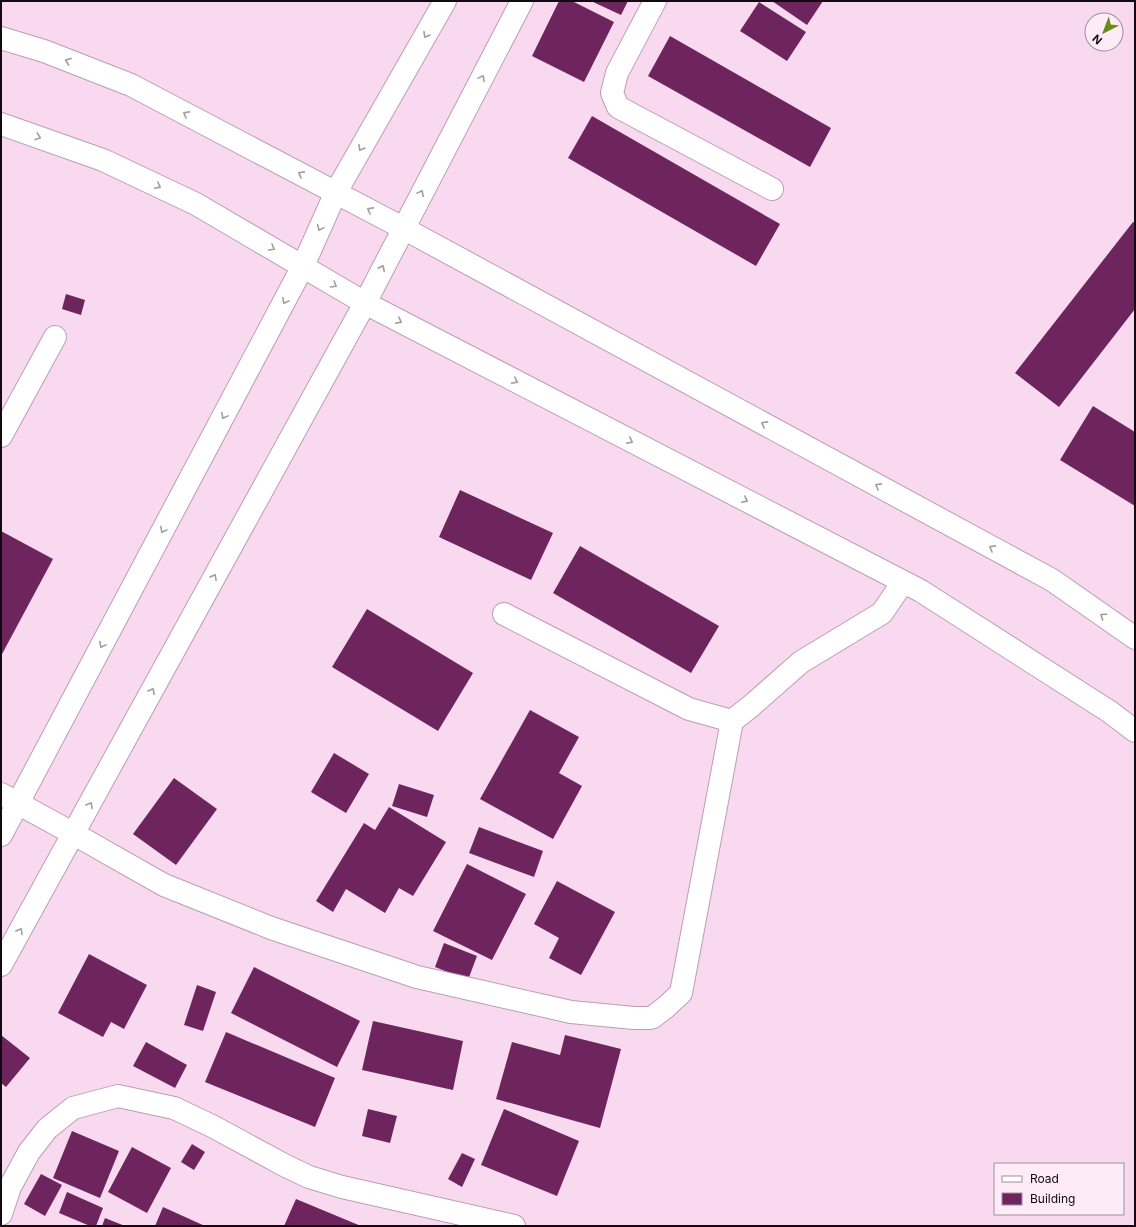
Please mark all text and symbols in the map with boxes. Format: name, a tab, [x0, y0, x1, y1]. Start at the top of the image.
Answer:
north arrow	[1084, 12, 1124, 52]
one-way arrow	[423, 31, 430, 38]
text: N	[1090, 31, 1105, 47]
one-way arrow	[64, 57, 71, 65]
one-way arrow	[477, 75, 485, 82]
one-way arrow	[183, 111, 190, 119]
one-way arrow	[34, 132, 41, 141]
one-way arrow	[359, 144, 366, 151]
one-way arrow	[298, 172, 306, 179]
one-way arrow	[154, 181, 161, 189]
one-way arrow	[417, 190, 424, 197]
one-way arrow	[366, 207, 374, 215]
one-way arrow	[317, 224, 325, 231]
one-way arrow	[268, 244, 275, 251]
one-way arrow	[378, 265, 385, 272]
one-way arrow	[330, 280, 337, 287]
one-way arrow	[282, 297, 289, 304]
one-way arrow	[395, 316, 402, 323]
one-way arrow	[510, 376, 518, 383]
one-way arrow	[221, 412, 228, 419]
one-way arrow	[761, 421, 768, 429]
one-way arrow	[626, 436, 633, 443]
one-way arrow	[875, 483, 882, 491]
one-way arrow	[741, 496, 749, 503]
one-way arrow	[160, 526, 167, 534]
one-way arrow	[989, 545, 997, 553]
one-way arrow	[210, 574, 217, 581]
one-way arrow	[1100, 613, 1107, 621]
one-way arrow	[99, 641, 106, 648]
one-way arrow	[147, 688, 155, 695]
one-way arrow	[85, 802, 92, 809]
one-way arrow	[15, 928, 23, 935]
legend	[994, 1163, 1124, 1215]
text: Road	[1030, 1171, 1059, 1186]
text: Building	[1030, 1191, 1075, 1206]

